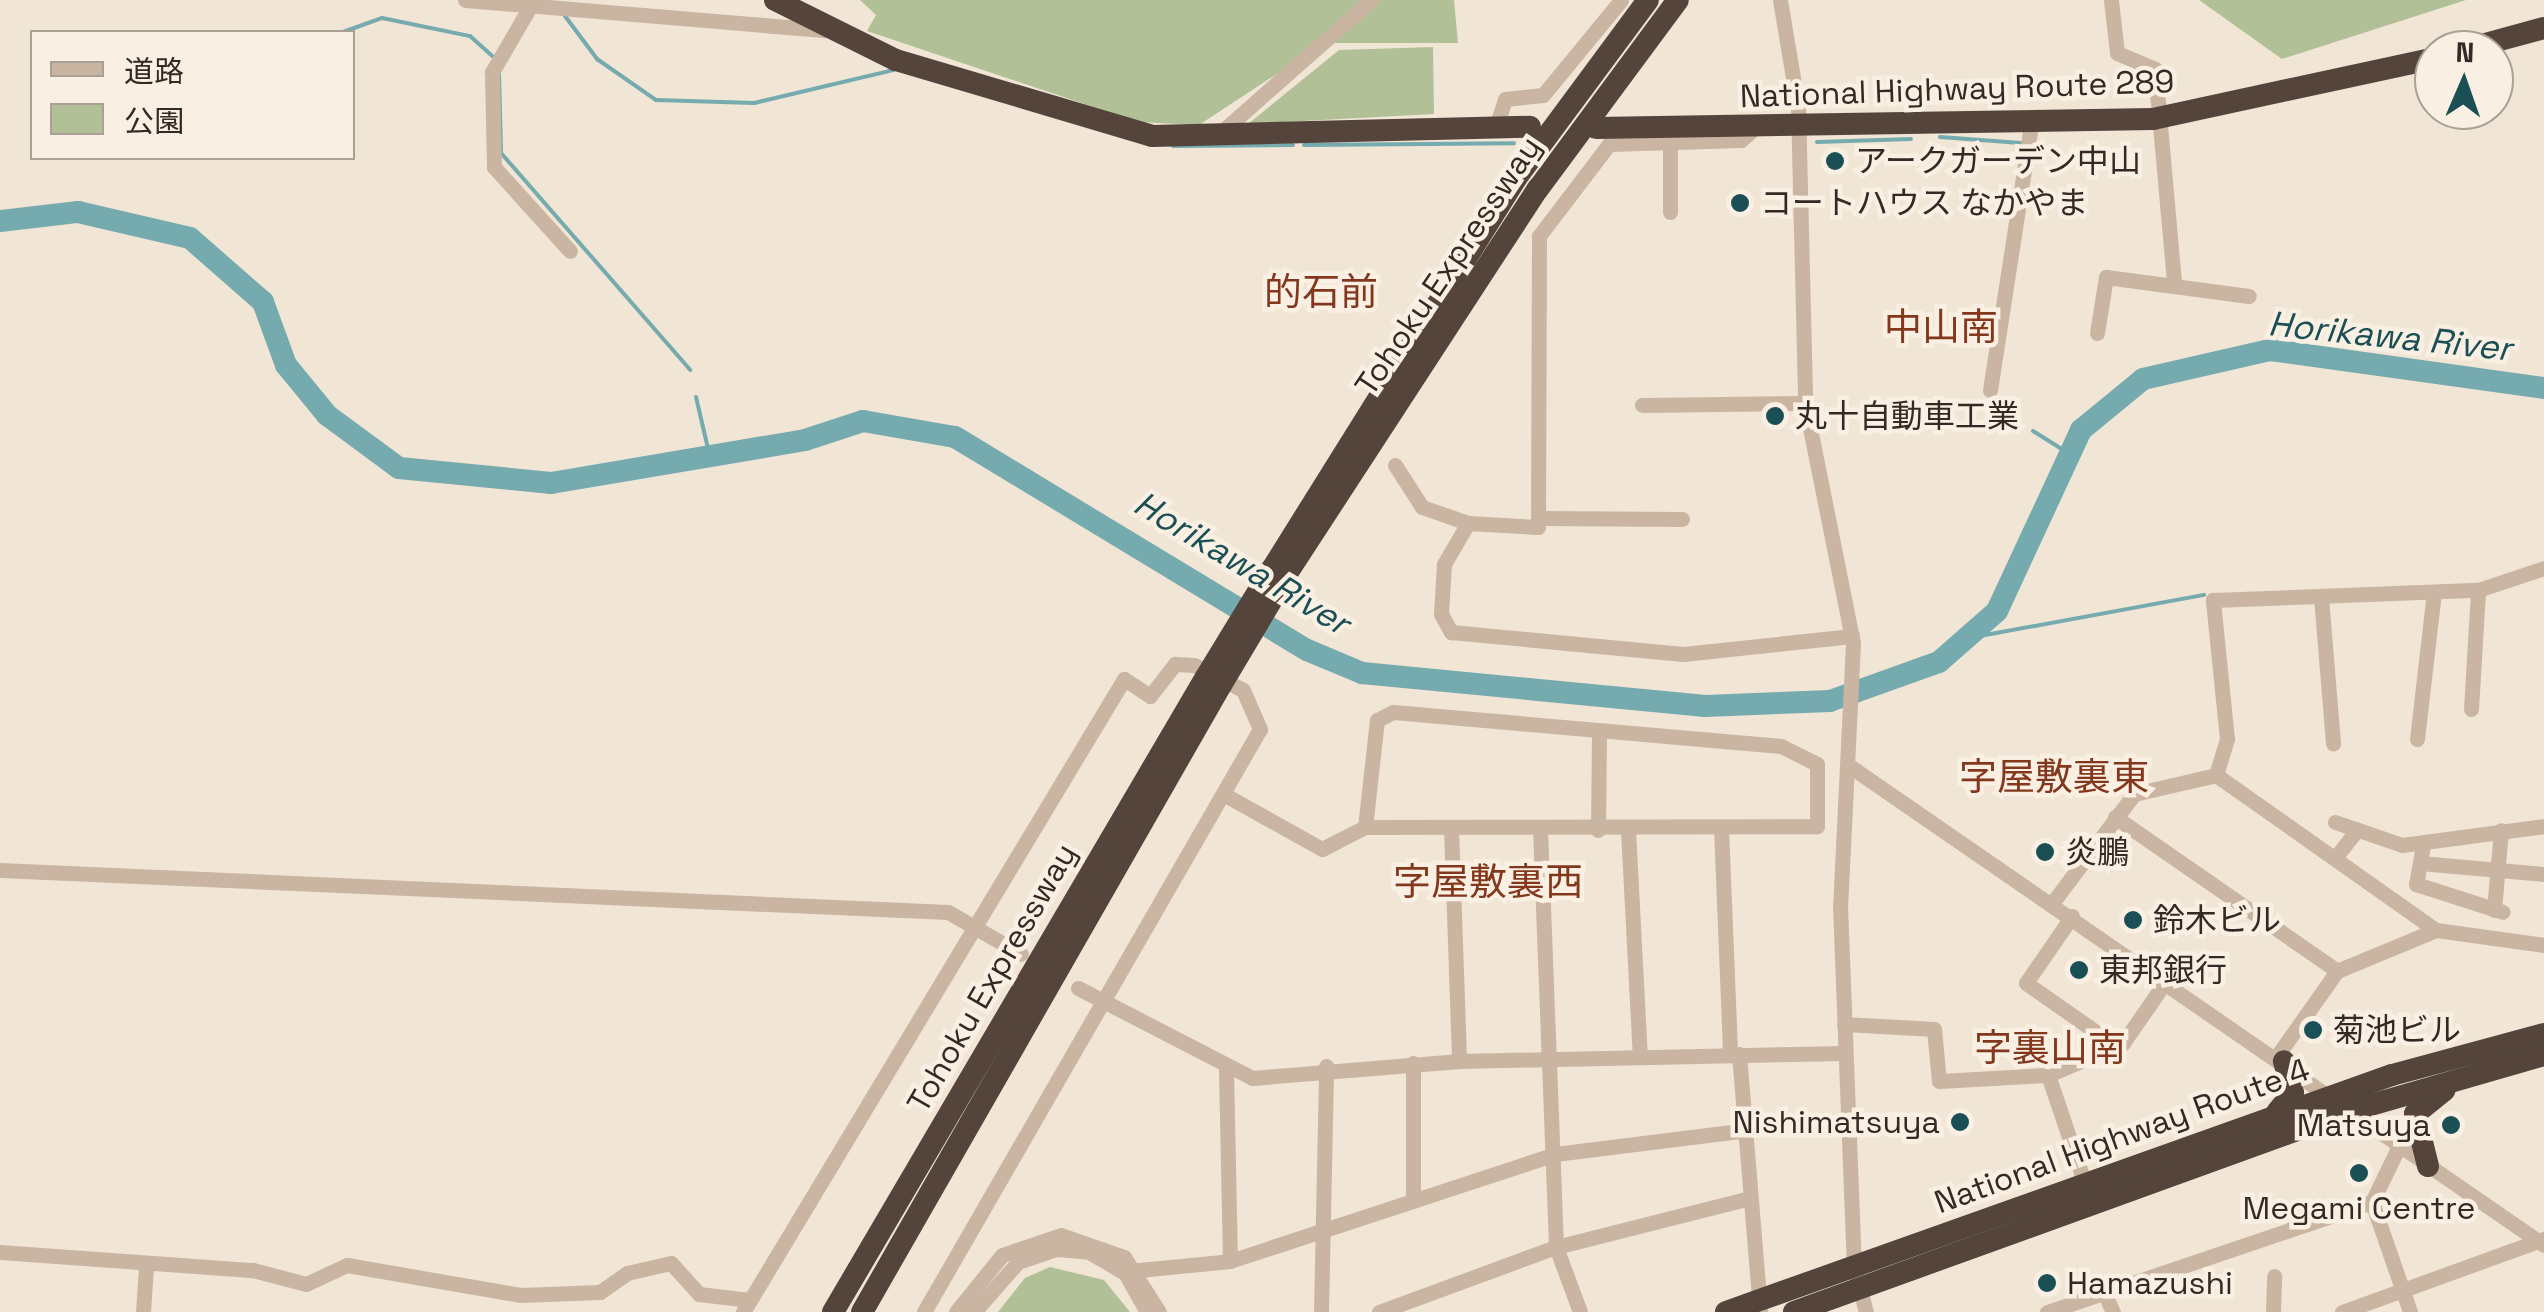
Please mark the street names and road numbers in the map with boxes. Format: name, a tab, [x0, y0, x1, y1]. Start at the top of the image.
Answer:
street label: National Highway Route 289	[1739, 62, 2175, 116]
street label: Tohoku Expressway	[1347, 129, 1549, 403]
street label: Tohoku Expressway	[899, 837, 1085, 1119]
street label: National Highway Route 4	[1929, 1050, 2315, 1222]

